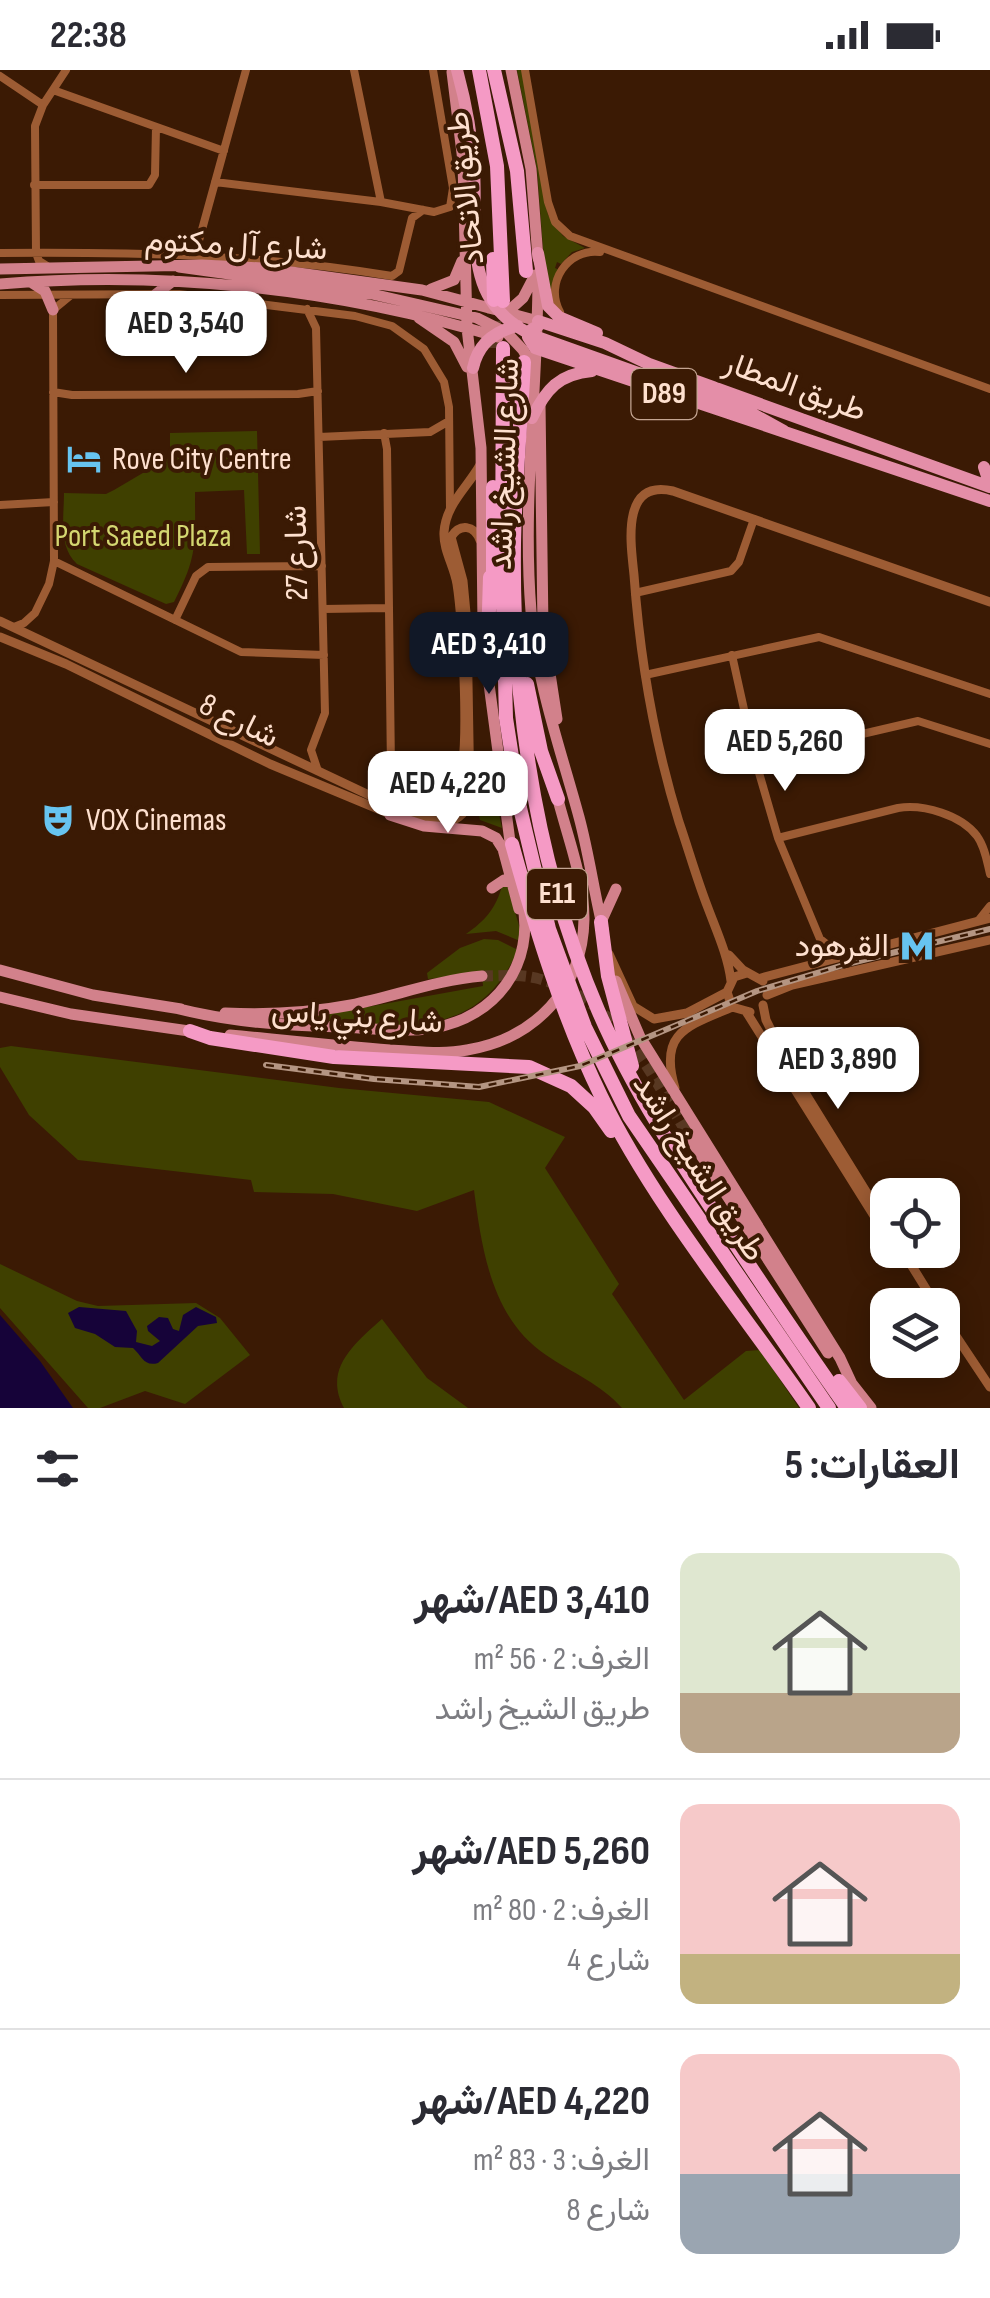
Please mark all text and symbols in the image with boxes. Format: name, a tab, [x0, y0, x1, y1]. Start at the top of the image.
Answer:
text: 22:38	[50, 13, 127, 58]
street label: طريق الاتحاد	[439, 109, 493, 267]
street label: شارع آل مكتوم	[144, 221, 328, 270]
pin: AED 3,540	[72, 291, 300, 376]
text: AED 3,540	[128, 304, 244, 343]
street label: طريق المطار	[717, 343, 872, 431]
street label: شارع الشيخ راشد	[482, 357, 529, 571]
road number: D89	[632, 369, 696, 419]
hotel icon: Rove City Centre	[65, 440, 103, 478]
place label: Rove City Centre	[112, 440, 292, 479]
street label: شارع 27	[277, 505, 318, 601]
park label: Port Saeed Plaza	[55, 517, 231, 556]
pin: AED 3,410	[375, 612, 603, 697]
text: AED 3,410	[431, 625, 547, 664]
street label: شارع 8	[192, 685, 285, 758]
pin: AED 5,260	[671, 709, 899, 794]
text: AED 5,260	[727, 722, 843, 761]
pin: AED 4,220	[334, 751, 562, 836]
text: AED 4,220	[390, 764, 506, 803]
theatre icon: VOX Cinemas	[39, 801, 77, 839]
place label: VOX Cinemas	[86, 801, 227, 840]
road number: E11	[527, 869, 587, 919]
place label: القرهود	[795, 927, 889, 966]
metro station icon: القرهود	[898, 927, 936, 965]
street label: شارع بني ياس	[270, 992, 444, 1047]
pin: AED 3,890	[724, 1027, 952, 1112]
text: AED 3,890	[779, 1040, 897, 1079]
street label: طريق الشيخ راشد	[623, 1067, 774, 1270]
map controls	[870, 1178, 960, 1378]
button: locate	[870, 1178, 960, 1268]
button: layers	[870, 1288, 960, 1378]
text: العقارات: 5	[785, 1440, 960, 1491]
icon: filters	[30, 1441, 85, 1496]
text: AED 3,410/شهر	[414, 1575, 650, 1626]
icon: home	[760, 1593, 880, 1713]
text: الغرف: 2 · 56 m²	[474, 1640, 650, 1679]
text: طريق الشيخ راشد	[435, 1690, 650, 1729]
text: AED 5,260/شهر	[412, 1826, 650, 1877]
icon: home	[760, 1844, 880, 1964]
text: الغرف: 2 · 80 m²	[472, 1891, 650, 1930]
text: شارع 4	[567, 1941, 650, 1980]
text: AED 4,220/شهر	[413, 2076, 650, 2127]
icon: home	[760, 2094, 880, 2214]
text: الغرف: 3 · 83 m²	[473, 2141, 650, 2180]
text: شارع 8	[567, 2191, 650, 2230]

